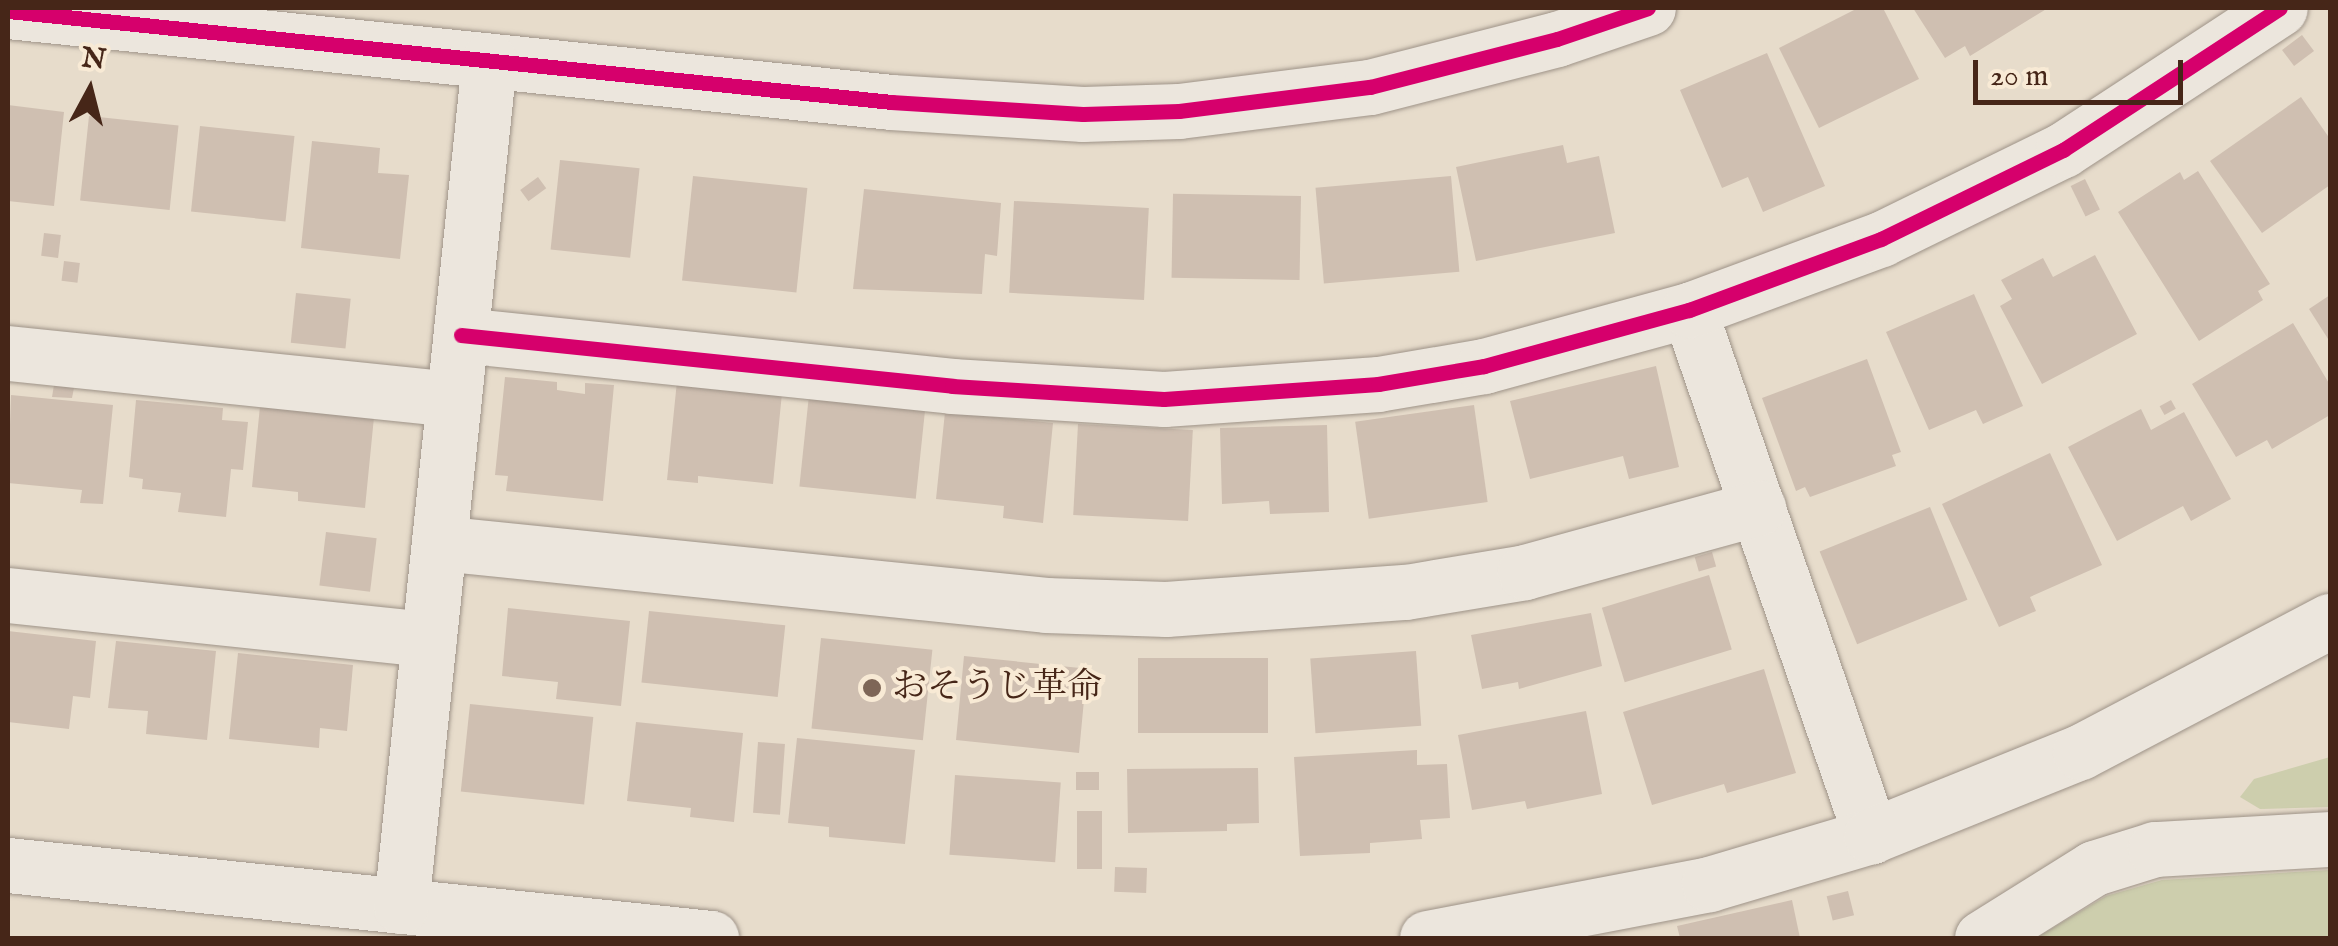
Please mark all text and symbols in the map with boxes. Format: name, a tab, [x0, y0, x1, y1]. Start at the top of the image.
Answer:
north arrow	[40, 40, 140, 140]
scale bar	[1978, 40, 2188, 102]
text: N	[80, 41, 108, 79]
text: 20 m	[1990, 58, 2049, 96]
place label: おそうじ革命	[892, 667, 1102, 709]
marker: おそうじ革命	[861, 677, 883, 699]

